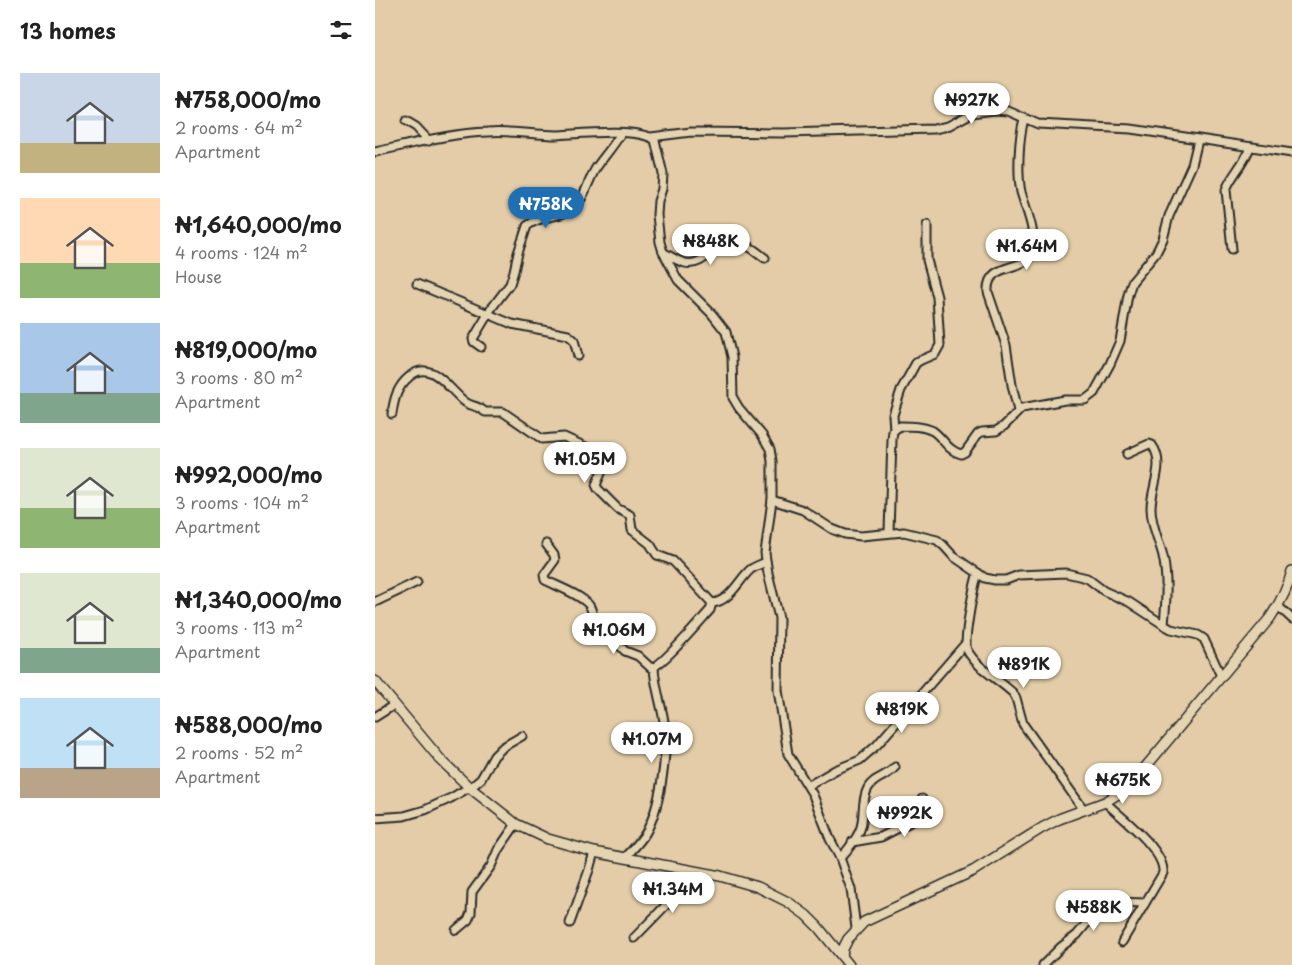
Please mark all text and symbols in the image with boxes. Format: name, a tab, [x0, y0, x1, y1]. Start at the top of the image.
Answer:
text: 13 homes	[20, 14, 116, 46]
icon: filters	[327, 16, 355, 44]
pin: ₦927K	[937, 82, 1007, 125]
text: ₦758,000/mo	[175, 83, 321, 115]
text: ₦927K	[945, 87, 999, 111]
icon: home	[60, 93, 120, 153]
text: 2 rooms · 64 m²	[175, 115, 303, 139]
text: Apartment	[175, 139, 260, 163]
pin: ₦758K	[511, 186, 581, 229]
text: ₦758K	[519, 191, 573, 215]
text: ₦1,640,000/mo	[175, 208, 342, 240]
icon: home	[60, 218, 120, 278]
pin: ₦848K	[676, 224, 746, 266]
text: ₦848K	[683, 228, 739, 252]
pin: ₦1.64M	[986, 228, 1068, 271]
text: ₦1.64M	[996, 233, 1058, 257]
text: 4 rooms · 124 m²	[175, 240, 308, 264]
text: House	[175, 264, 222, 288]
text: ₦819,000/mo	[175, 333, 317, 365]
icon: home	[60, 343, 120, 403]
text: 3 rooms · 80 m²	[175, 365, 303, 389]
text: Apartment	[175, 389, 260, 413]
pin: ₦1.05M	[544, 442, 626, 484]
text: ₦1.05M	[554, 446, 616, 470]
text: ₦992,000/mo	[175, 458, 322, 490]
icon: home	[60, 468, 120, 528]
text: 3 rooms · 104 m²	[175, 490, 309, 514]
text: Apartment	[175, 514, 260, 538]
text: ₦1,340,000/mo	[175, 583, 342, 615]
icon: home	[60, 593, 120, 653]
pin: ₦1.06M	[573, 612, 655, 655]
text: 3 rooms · 113 m²	[175, 615, 303, 639]
text: ₦1.06M	[583, 617, 645, 641]
text: Apartment	[175, 639, 260, 663]
pin: ₦891K	[989, 646, 1059, 689]
text: ₦891K	[998, 651, 1050, 675]
pin: ₦819K	[867, 692, 937, 734]
text: ₦819K	[876, 696, 928, 720]
text: ₦588,000/mo	[175, 708, 322, 740]
icon: home	[60, 718, 120, 778]
pin: ₦1.07M	[611, 722, 693, 764]
text: ₦1.07M	[622, 726, 682, 750]
text: 2 rooms · 52 m²	[175, 740, 303, 764]
pin: ₦675K	[1088, 762, 1158, 805]
text: Apartment	[175, 764, 260, 788]
text: ₦675K	[1096, 767, 1150, 791]
pin: ₦992K	[870, 796, 940, 838]
text: ₦992K	[877, 800, 933, 824]
pin: ₦1.34M	[632, 872, 714, 914]
text: ₦1.34M	[643, 876, 703, 900]
pin: ₦588K	[1059, 890, 1129, 932]
text: ₦588K	[1066, 894, 1122, 918]

